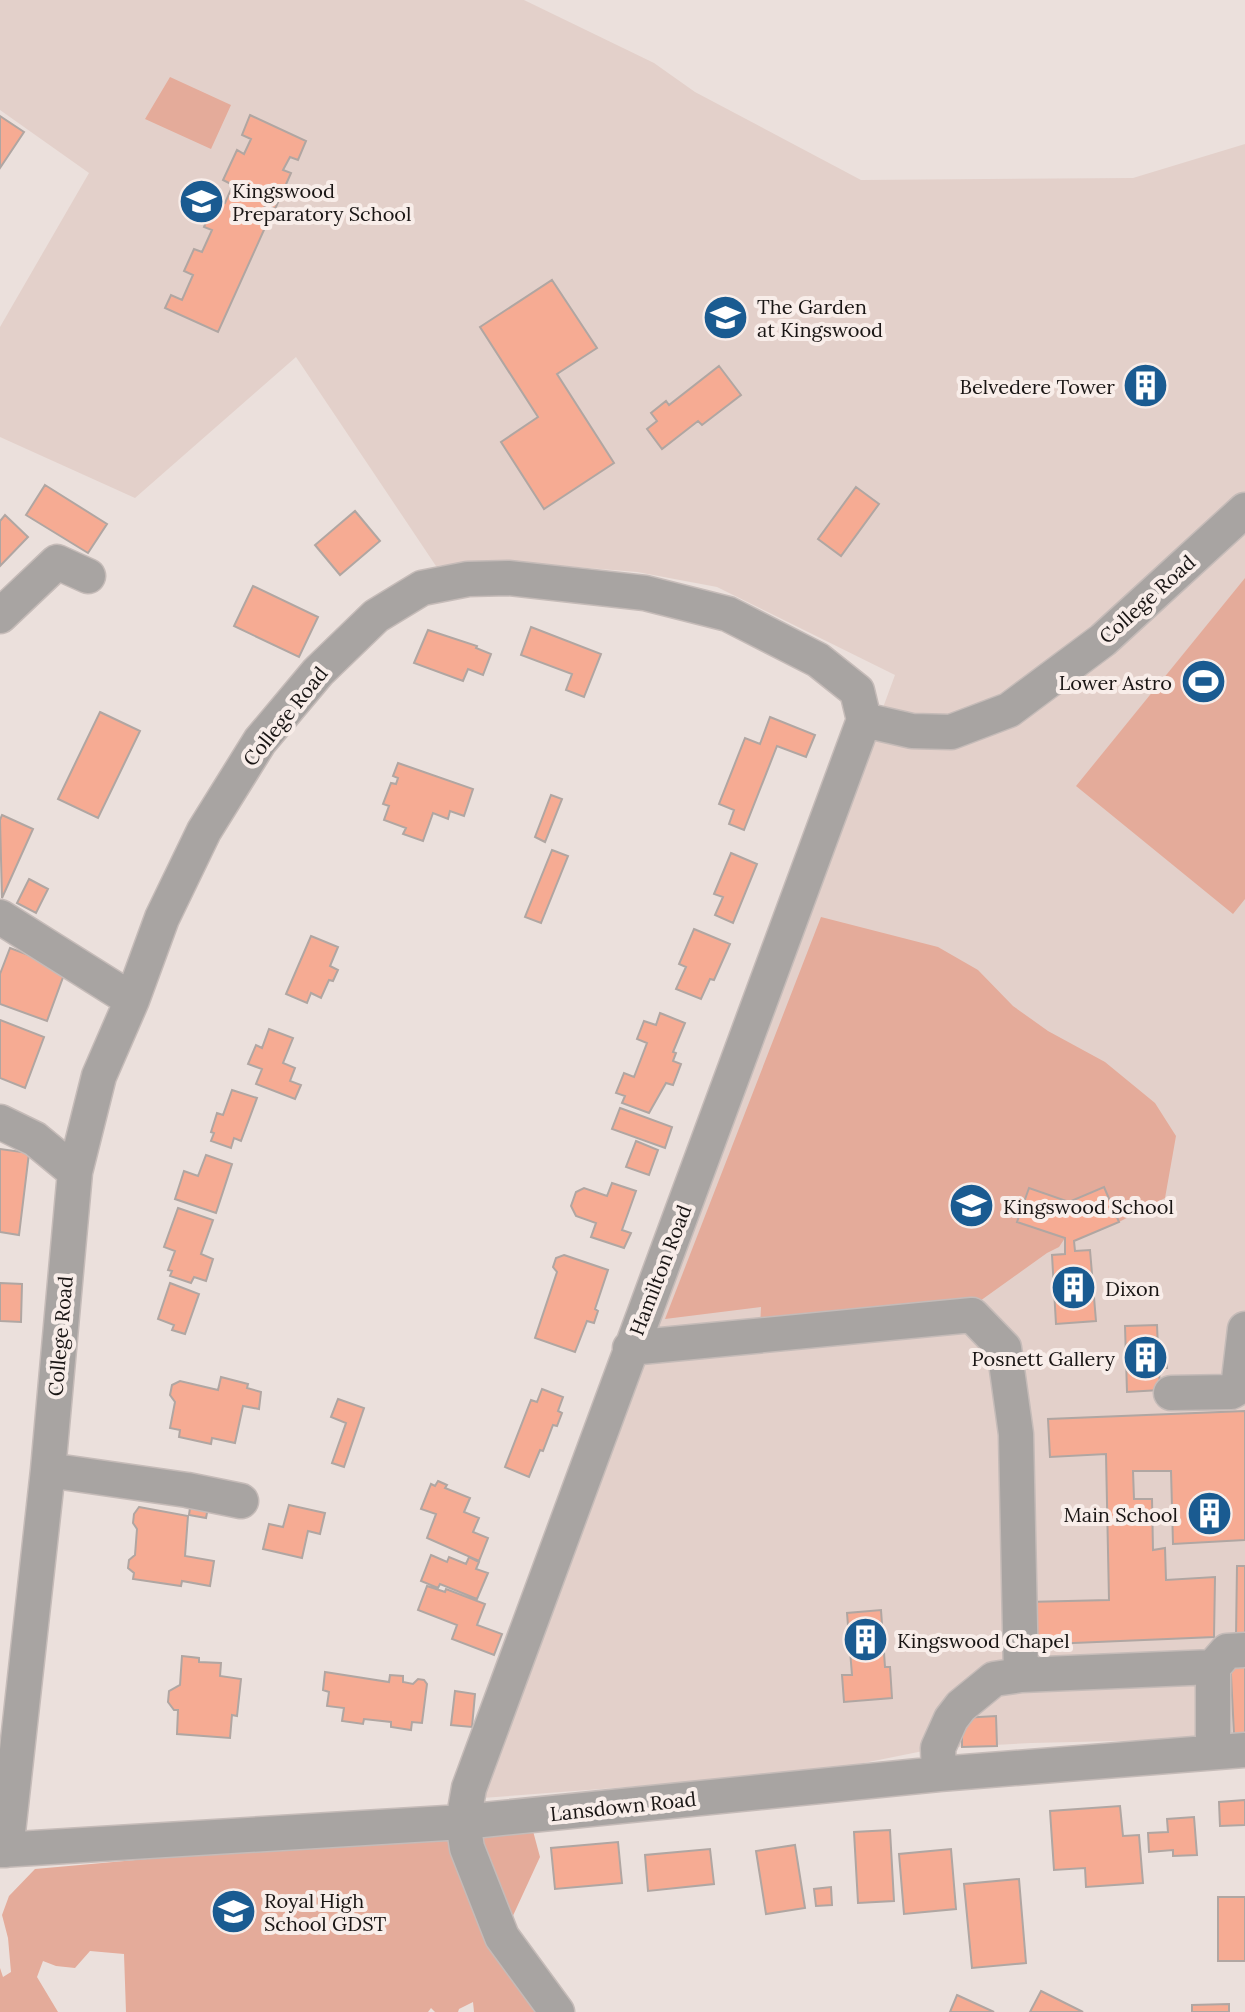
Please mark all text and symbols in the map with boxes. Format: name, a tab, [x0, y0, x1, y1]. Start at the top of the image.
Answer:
school or university icon: Kingswood Preparatory School	[177, 177, 225, 225]
place label: Kingswood Preparatory School	[232, 178, 412, 226]
school or university icon: The Garden at Kingswood	[702, 294, 750, 342]
place label: The Garden at Kingswood	[757, 294, 883, 342]
building icon: Belvedere Tower	[1122, 362, 1170, 410]
place label: Belvedere Tower	[960, 374, 1115, 399]
street label: College Road	[1094, 549, 1200, 649]
sports icon: Lower Astro	[1179, 658, 1227, 706]
street label: College Road	[237, 661, 333, 771]
place label: Lower Astro	[1059, 670, 1172, 695]
school or university icon: Kingswood School	[948, 1182, 996, 1230]
place label: Kingswood School	[1003, 1194, 1174, 1219]
street label: Hamilton Road	[624, 1201, 696, 1339]
building icon: Dixon	[1050, 1264, 1098, 1312]
street label: College Road	[42, 1275, 78, 1397]
place label: Dixon	[1105, 1276, 1160, 1301]
building icon: Posnett Gallery	[1122, 1334, 1170, 1382]
place label: Posnett Gallery	[972, 1346, 1115, 1371]
building icon: Main School	[1185, 1490, 1233, 1538]
place label: Main School	[1064, 1502, 1178, 1527]
building icon: Kingswood Chapel	[842, 1616, 890, 1664]
place label: Kingswood Chapel	[897, 1628, 1070, 1653]
street label: Lansdown Road	[549, 1786, 697, 1826]
school or university icon: Royal High School GDST	[209, 1887, 257, 1935]
place label: Royal High School GDST	[264, 1888, 387, 1936]

